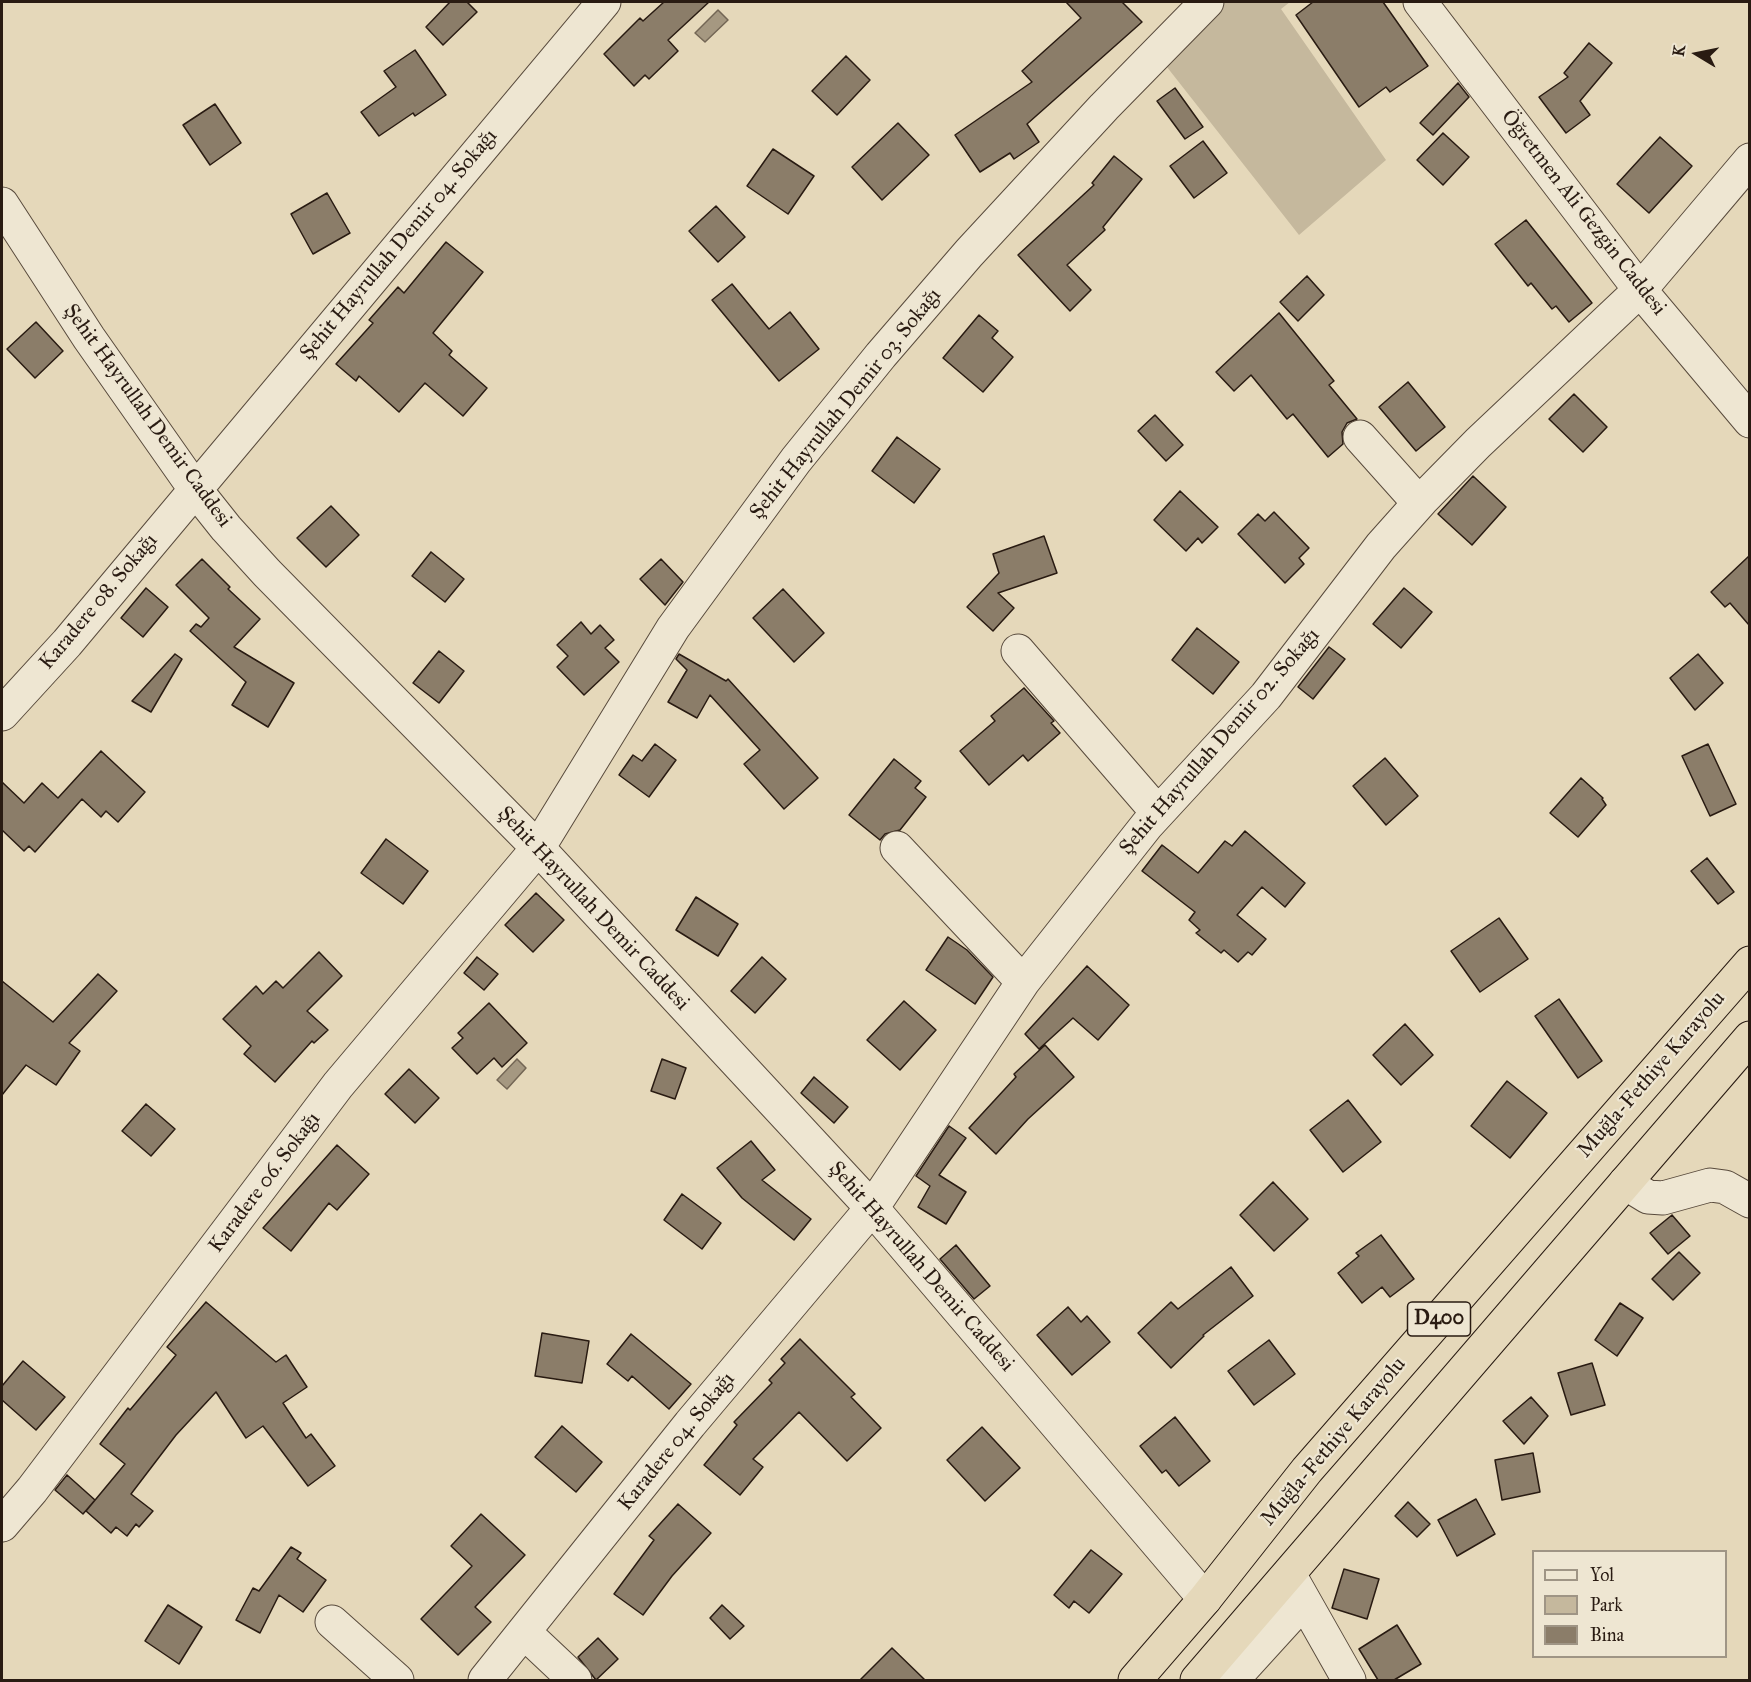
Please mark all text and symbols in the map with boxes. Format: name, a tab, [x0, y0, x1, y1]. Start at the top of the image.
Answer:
north arrow	[1667, 24, 1727, 84]
text: K	[1668, 44, 1689, 58]
street label: Öğretmen Ali Gezgin Caddesi	[1495, 105, 1671, 321]
street label: Şehit Hayrullah Demir 04. Sokağı	[295, 124, 503, 366]
street label: Şehit Hayrullah Demir 03. Sokağı	[745, 283, 947, 525]
street label: Şehit Hayrullah Demir Caddesi	[57, 299, 237, 533]
street label: Karadere 08. Sokağı	[35, 529, 163, 675]
street label: Şehit Hayrullah Demir 02. Sokağı	[1115, 623, 1325, 861]
street label: Şehit Hayrullah Demir Caddesi	[492, 802, 694, 1016]
street label: Muğla-Fethiye Karayolu	[1573, 987, 1731, 1163]
street label: Karadere 06. Sokağı	[204, 1108, 326, 1258]
street label: Şehit Hayrullah Demir Caddesi	[823, 1157, 1019, 1377]
road number: D400	[1408, 1302, 1470, 1336]
street label: Muğla-Fethiye Karayolu	[1256, 1353, 1412, 1531]
street label: Karadere 04. Sokağı	[613, 1368, 741, 1516]
legend	[1532, 1550, 1727, 1658]
text: Yol	[1590, 1564, 1614, 1586]
text: Park	[1590, 1594, 1623, 1616]
text: Bina	[1590, 1624, 1624, 1646]

